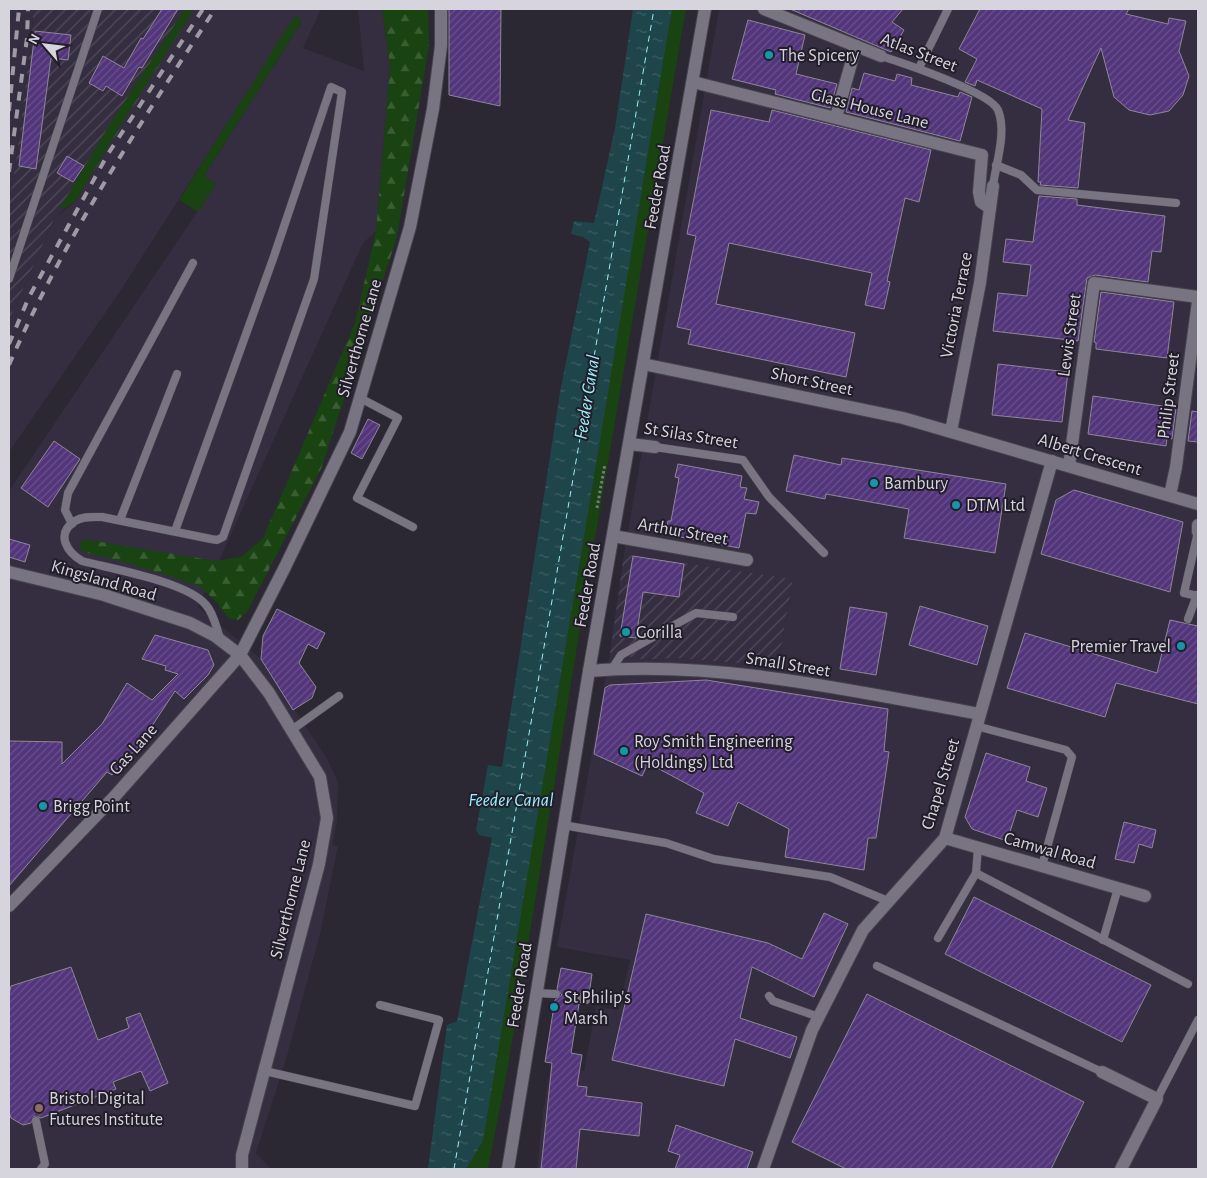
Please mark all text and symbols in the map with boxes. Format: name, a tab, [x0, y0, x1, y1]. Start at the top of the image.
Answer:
north arrow	[20, 20, 70, 70]
street label: Atlas Street	[878, 30, 960, 76]
text: N	[26, 32, 43, 47]
place label: The Spicery	[779, 47, 860, 65]
marker: The Spicery	[763, 49, 775, 61]
street label: Glass House Lane	[809, 86, 931, 132]
street label: Feeder Road	[642, 143, 674, 231]
street label: Victoria Terrace	[938, 250, 976, 360]
street label: Silverthorne Lane	[334, 277, 385, 399]
street label: Lewis Street	[1055, 292, 1085, 378]
street label: Philip Street	[1155, 352, 1183, 440]
water label: Feeder Canal	[571, 353, 604, 441]
street label: Short Street	[769, 365, 855, 399]
street label: St Silas Street	[643, 420, 739, 452]
street label: Albert Crescent	[1036, 431, 1144, 479]
place label: Bambury	[884, 475, 948, 493]
marker: Bambury	[868, 477, 880, 489]
place label: DTM Ltd	[966, 497, 1025, 515]
marker: DTM Ltd	[950, 499, 962, 511]
street label: Arthur Street	[636, 515, 730, 549]
street label: Feeder Road	[572, 541, 604, 629]
street label: Kingsland Road	[49, 557, 159, 605]
place label: Gorilla	[636, 624, 682, 642]
marker: Gorilla	[620, 626, 632, 638]
place label: Premier Travel	[1070, 638, 1171, 656]
marker: Premier Travel	[1175, 640, 1187, 652]
street label: Small Street	[744, 649, 832, 681]
street label: Gas Lane	[106, 721, 161, 779]
place label: Roy Smith Engineering (Holdings) Ltd	[634, 733, 793, 772]
street label: Chapel Street	[919, 736, 963, 832]
marker: Roy Smith Engineering (Holdings) Ltd	[618, 745, 630, 757]
water label: Feeder Canal	[468, 791, 554, 810]
place label: Brigg Point	[53, 798, 130, 816]
marker: Brigg Point	[37, 800, 49, 812]
street label: Camwal Road	[1002, 829, 1098, 873]
street label: Silverthorne Lane	[267, 838, 314, 961]
street label: Feeder Road	[504, 941, 536, 1029]
place label: St Philip's Marsh	[564, 989, 631, 1028]
marker: St Philip's Marsh	[548, 1001, 560, 1013]
place label: Bristol Digital Futures Institute	[49, 1090, 163, 1129]
marker: Bristol Digital Futures Institute	[33, 1102, 45, 1114]

